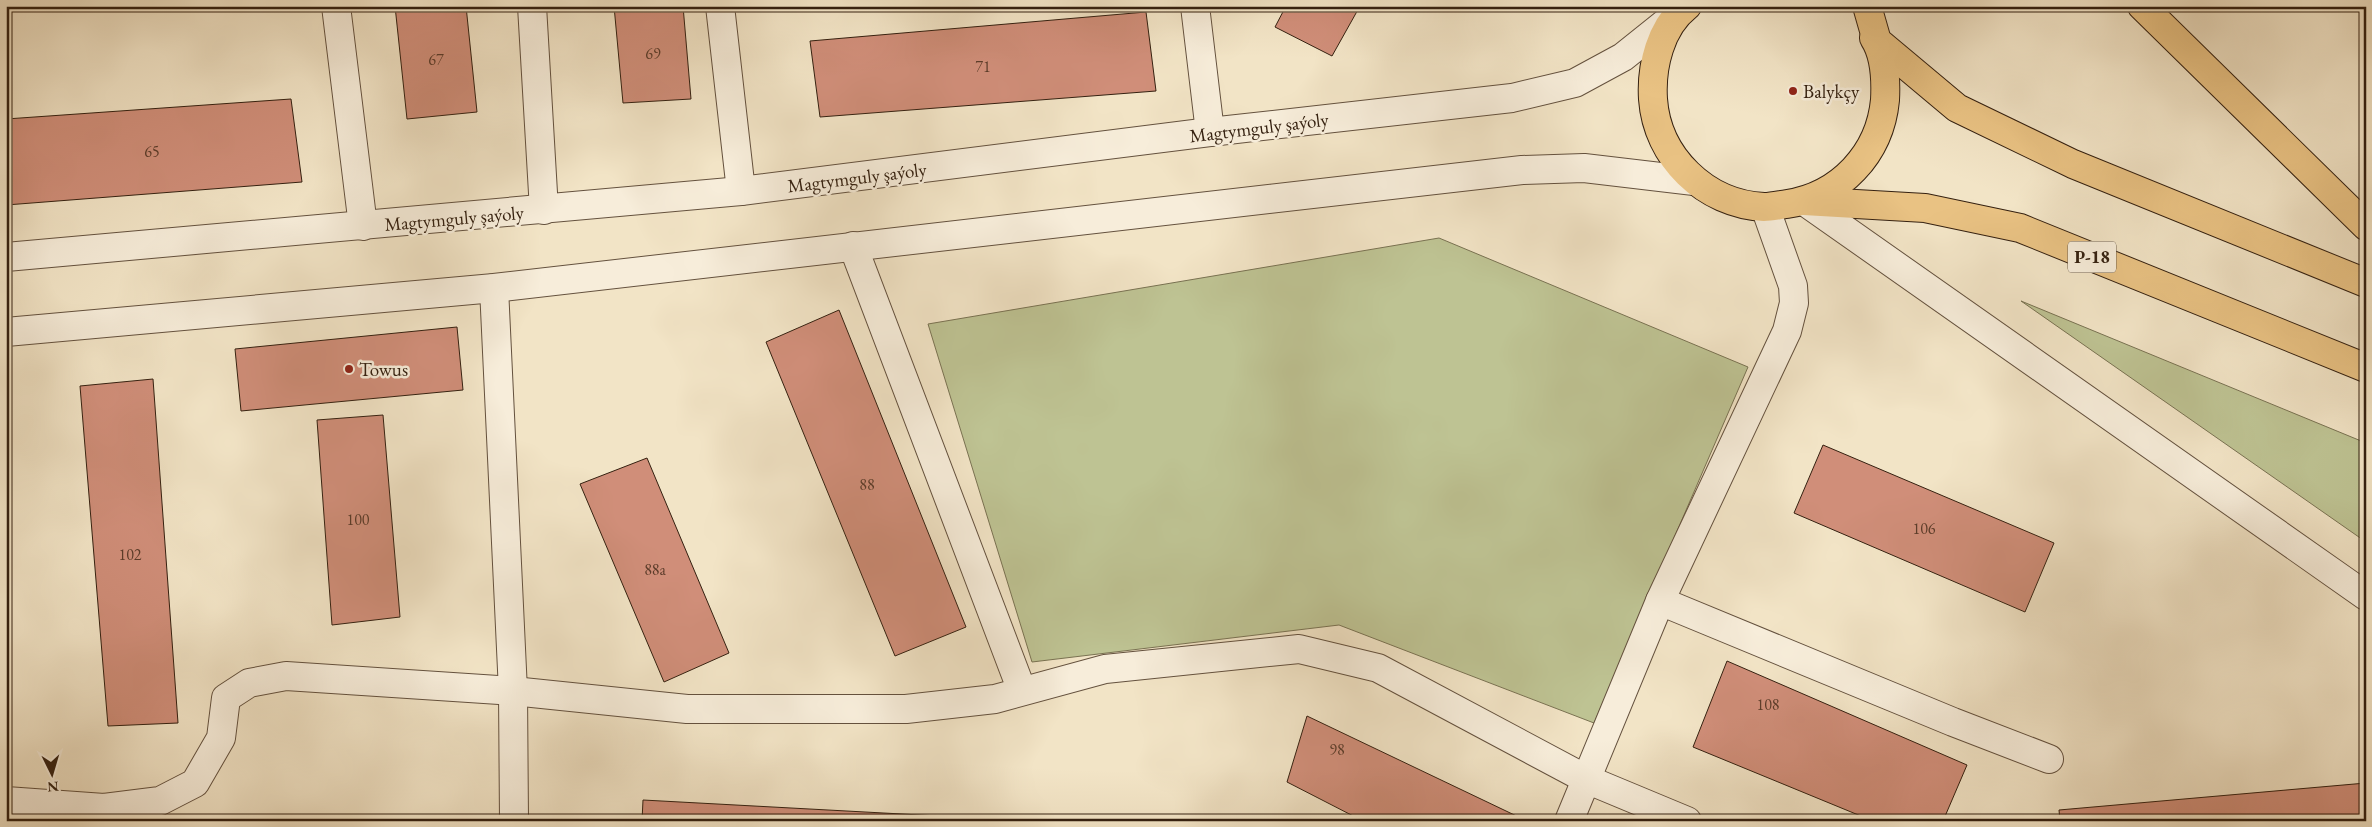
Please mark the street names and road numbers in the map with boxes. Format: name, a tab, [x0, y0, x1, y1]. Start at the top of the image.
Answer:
street label: Magtymguly şaýoly	[1188, 106, 1331, 148]
street label: Magtymguly şaýoly	[786, 156, 929, 198]
street label: Magtymguly şaýoly	[383, 200, 526, 237]
road number: P-18	[2068, 242, 2116, 272]

